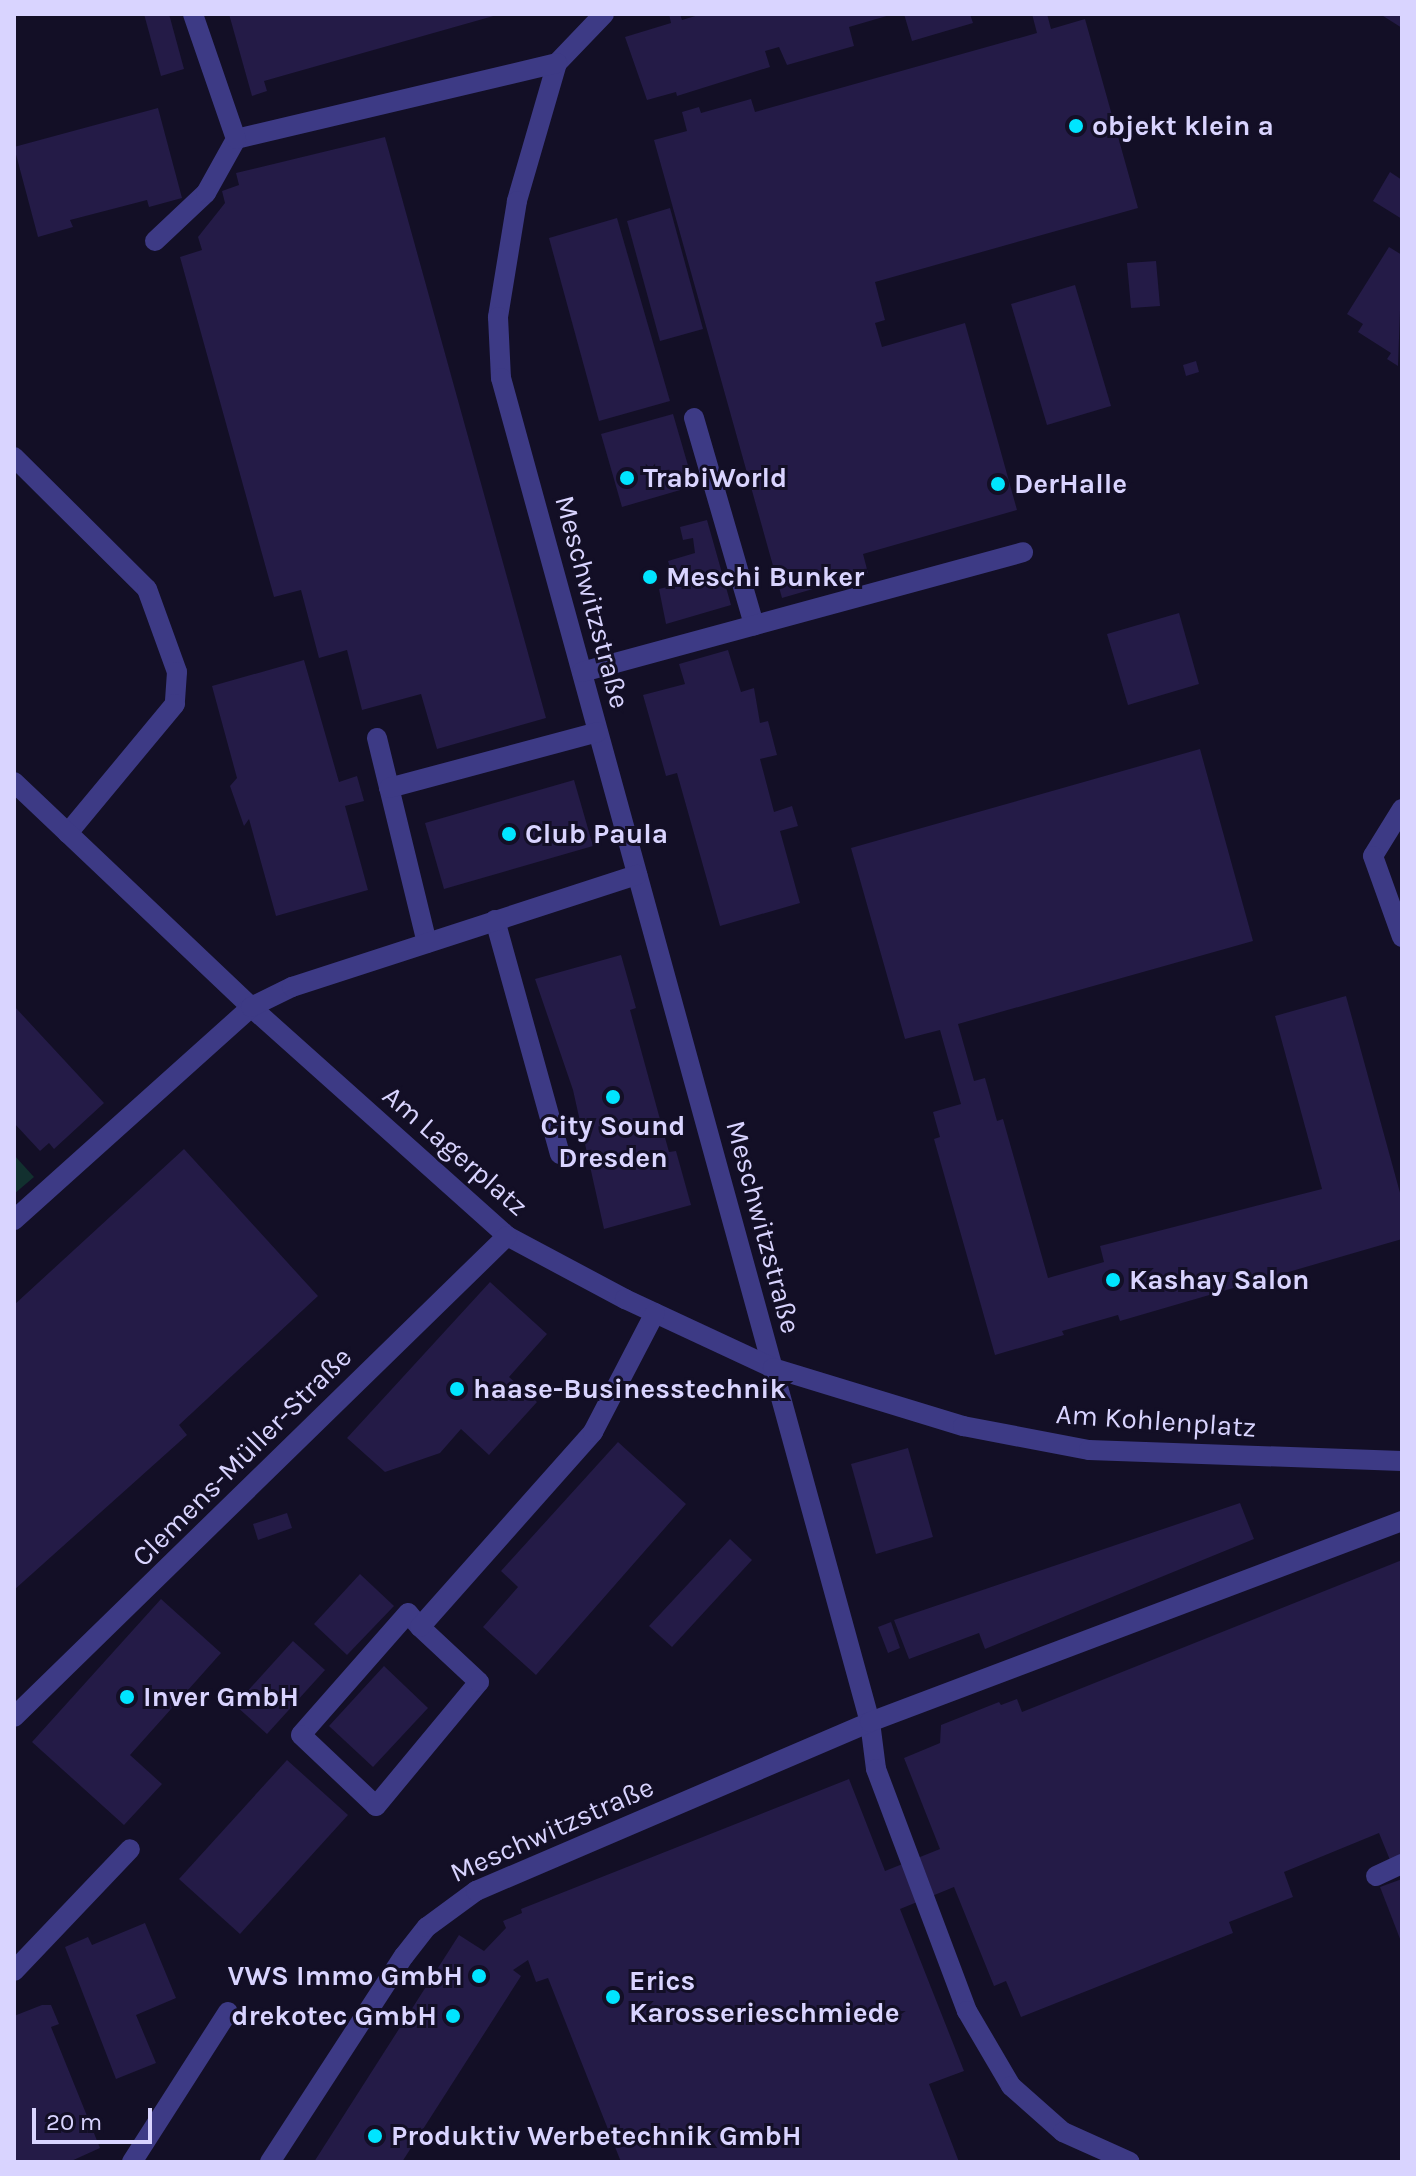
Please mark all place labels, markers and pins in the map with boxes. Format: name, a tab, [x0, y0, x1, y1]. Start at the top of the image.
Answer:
place label: objekt klein a	[1092, 109, 1274, 143]
marker: objekt klein a	[1067, 117, 1085, 135]
place label: TrabiWorld	[643, 461, 787, 495]
place label: DerHalle	[1014, 467, 1127, 501]
marker: TrabiWorld	[618, 469, 636, 487]
marker: DerHalle	[989, 475, 1007, 493]
place label: Meschi Bunker	[666, 560, 864, 594]
marker: Meschi Bunker	[641, 568, 659, 586]
place label: Club Paula	[525, 817, 668, 851]
marker: Club Paula	[500, 825, 518, 843]
marker: City Sound Dresden	[604, 1088, 622, 1106]
place label: City Sound Dresden	[540, 1109, 686, 1175]
place label: Kashay Salon	[1129, 1263, 1310, 1297]
marker: Kashay Salon	[1104, 1271, 1122, 1289]
place label: haase-Businesstechnik	[473, 1372, 786, 1406]
marker: haase-Businesstechnik	[448, 1380, 466, 1398]
place label: Inver GmbH	[143, 1680, 299, 1714]
marker: Inver GmbH	[118, 1688, 136, 1706]
place label: VWS Immo GmbH	[228, 1959, 463, 1993]
place label: Erics Karosserieschmiede	[629, 1964, 900, 2030]
marker: VWS Immo GmbH	[470, 1967, 488, 1985]
marker: Erics Karosserieschmiede	[604, 1988, 622, 2006]
place label: drekotec GmbH	[231, 1999, 437, 2033]
marker: drekotec GmbH	[444, 2007, 462, 2025]
place label: Produktiv Werbetechnik GmbH	[391, 2119, 801, 2153]
marker: Produktiv Werbetechnik GmbH	[366, 2127, 384, 2145]

